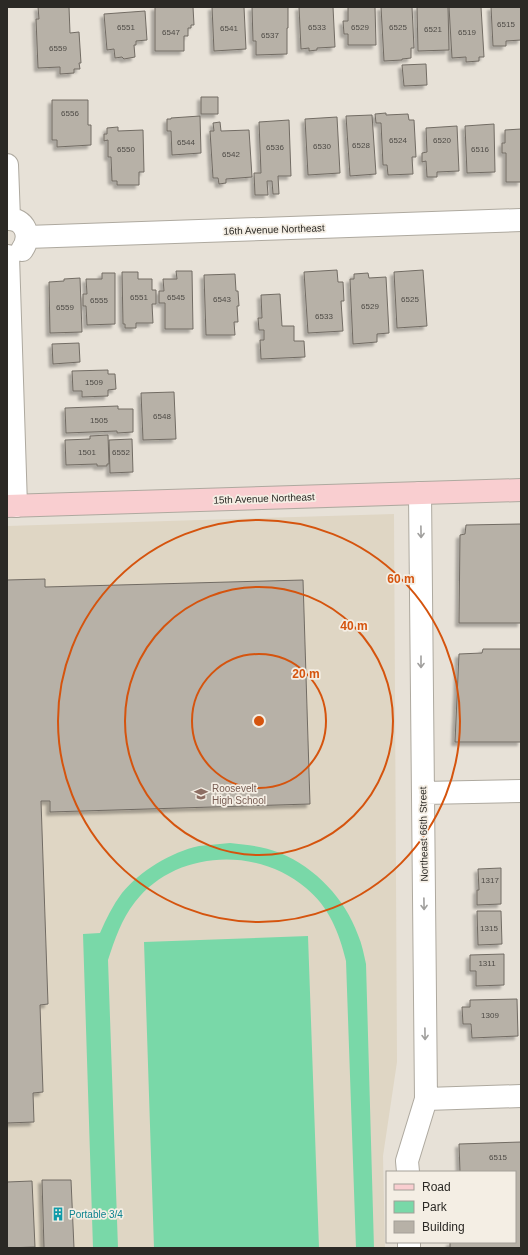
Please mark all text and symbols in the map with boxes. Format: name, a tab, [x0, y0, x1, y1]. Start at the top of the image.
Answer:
house number: 6515	[497, 20, 515, 29]
house number: 6551	[117, 23, 135, 32]
house number: 6533	[308, 23, 326, 32]
house number: 6529	[351, 23, 369, 32]
house number: 6525	[389, 23, 407, 32]
house number: 6541	[220, 24, 238, 33]
house number: 6521	[424, 25, 442, 34]
house number: 6547	[162, 28, 180, 37]
house number: 6519	[458, 28, 476, 37]
house number: 6537	[261, 31, 279, 40]
house number: 6559	[49, 44, 67, 53]
house number: 6556	[61, 109, 79, 118]
house number: 6524	[389, 136, 407, 145]
house number: 6520	[433, 136, 451, 145]
house number: 6544	[177, 138, 195, 147]
house number: 6528	[352, 141, 370, 150]
house number: 6530	[313, 142, 331, 151]
house number: 6536	[266, 143, 284, 152]
house number: 6550	[117, 145, 135, 154]
house number: 6516	[471, 145, 489, 154]
house number: 6542	[222, 150, 240, 159]
street label: 16th Avenue Northeast	[223, 222, 325, 237]
house number: 6551	[130, 293, 148, 302]
house number: 6545	[167, 293, 185, 302]
house number: 6543	[213, 295, 231, 304]
house number: 6525	[401, 295, 419, 304]
house number: 6555	[90, 296, 108, 305]
house number: 6529	[361, 302, 379, 311]
house number: 6559	[56, 303, 74, 312]
house number: 6533	[315, 312, 333, 321]
house number: 1509	[85, 378, 103, 387]
house number: 6548	[153, 412, 171, 421]
house number: 1505	[90, 416, 108, 425]
house number: 1501	[78, 448, 96, 457]
house number: 6552	[112, 448, 130, 457]
street label: 15th Avenue Northeast	[213, 491, 315, 506]
one-way arrow	[417, 525, 425, 538]
text: 60 m	[387, 572, 415, 586]
text: 40 m	[340, 619, 368, 633]
one-way arrow	[417, 655, 425, 668]
text: 20 m	[292, 667, 320, 681]
centre of rings	[252, 714, 266, 728]
place label: Roosevelt High School	[212, 783, 266, 806]
school or university icon: Roosevelt High School	[193, 786, 209, 802]
street label: Northeast 66th Street	[417, 786, 430, 882]
house number: 1317	[481, 876, 499, 885]
one-way arrow	[420, 897, 428, 910]
house number: 1315	[480, 924, 498, 933]
house number: 1311	[478, 959, 496, 968]
house number: 1309	[481, 1011, 499, 1020]
one-way arrow	[422, 1027, 429, 1040]
house number: 6515	[489, 1153, 507, 1162]
legend	[386, 1171, 516, 1243]
text: Road	[422, 1180, 451, 1194]
text: Park	[422, 1200, 448, 1214]
building icon: Portable 3/4	[50, 1206, 66, 1222]
place label: Portable 3/4	[69, 1209, 123, 1220]
text: Building	[422, 1220, 465, 1234]

